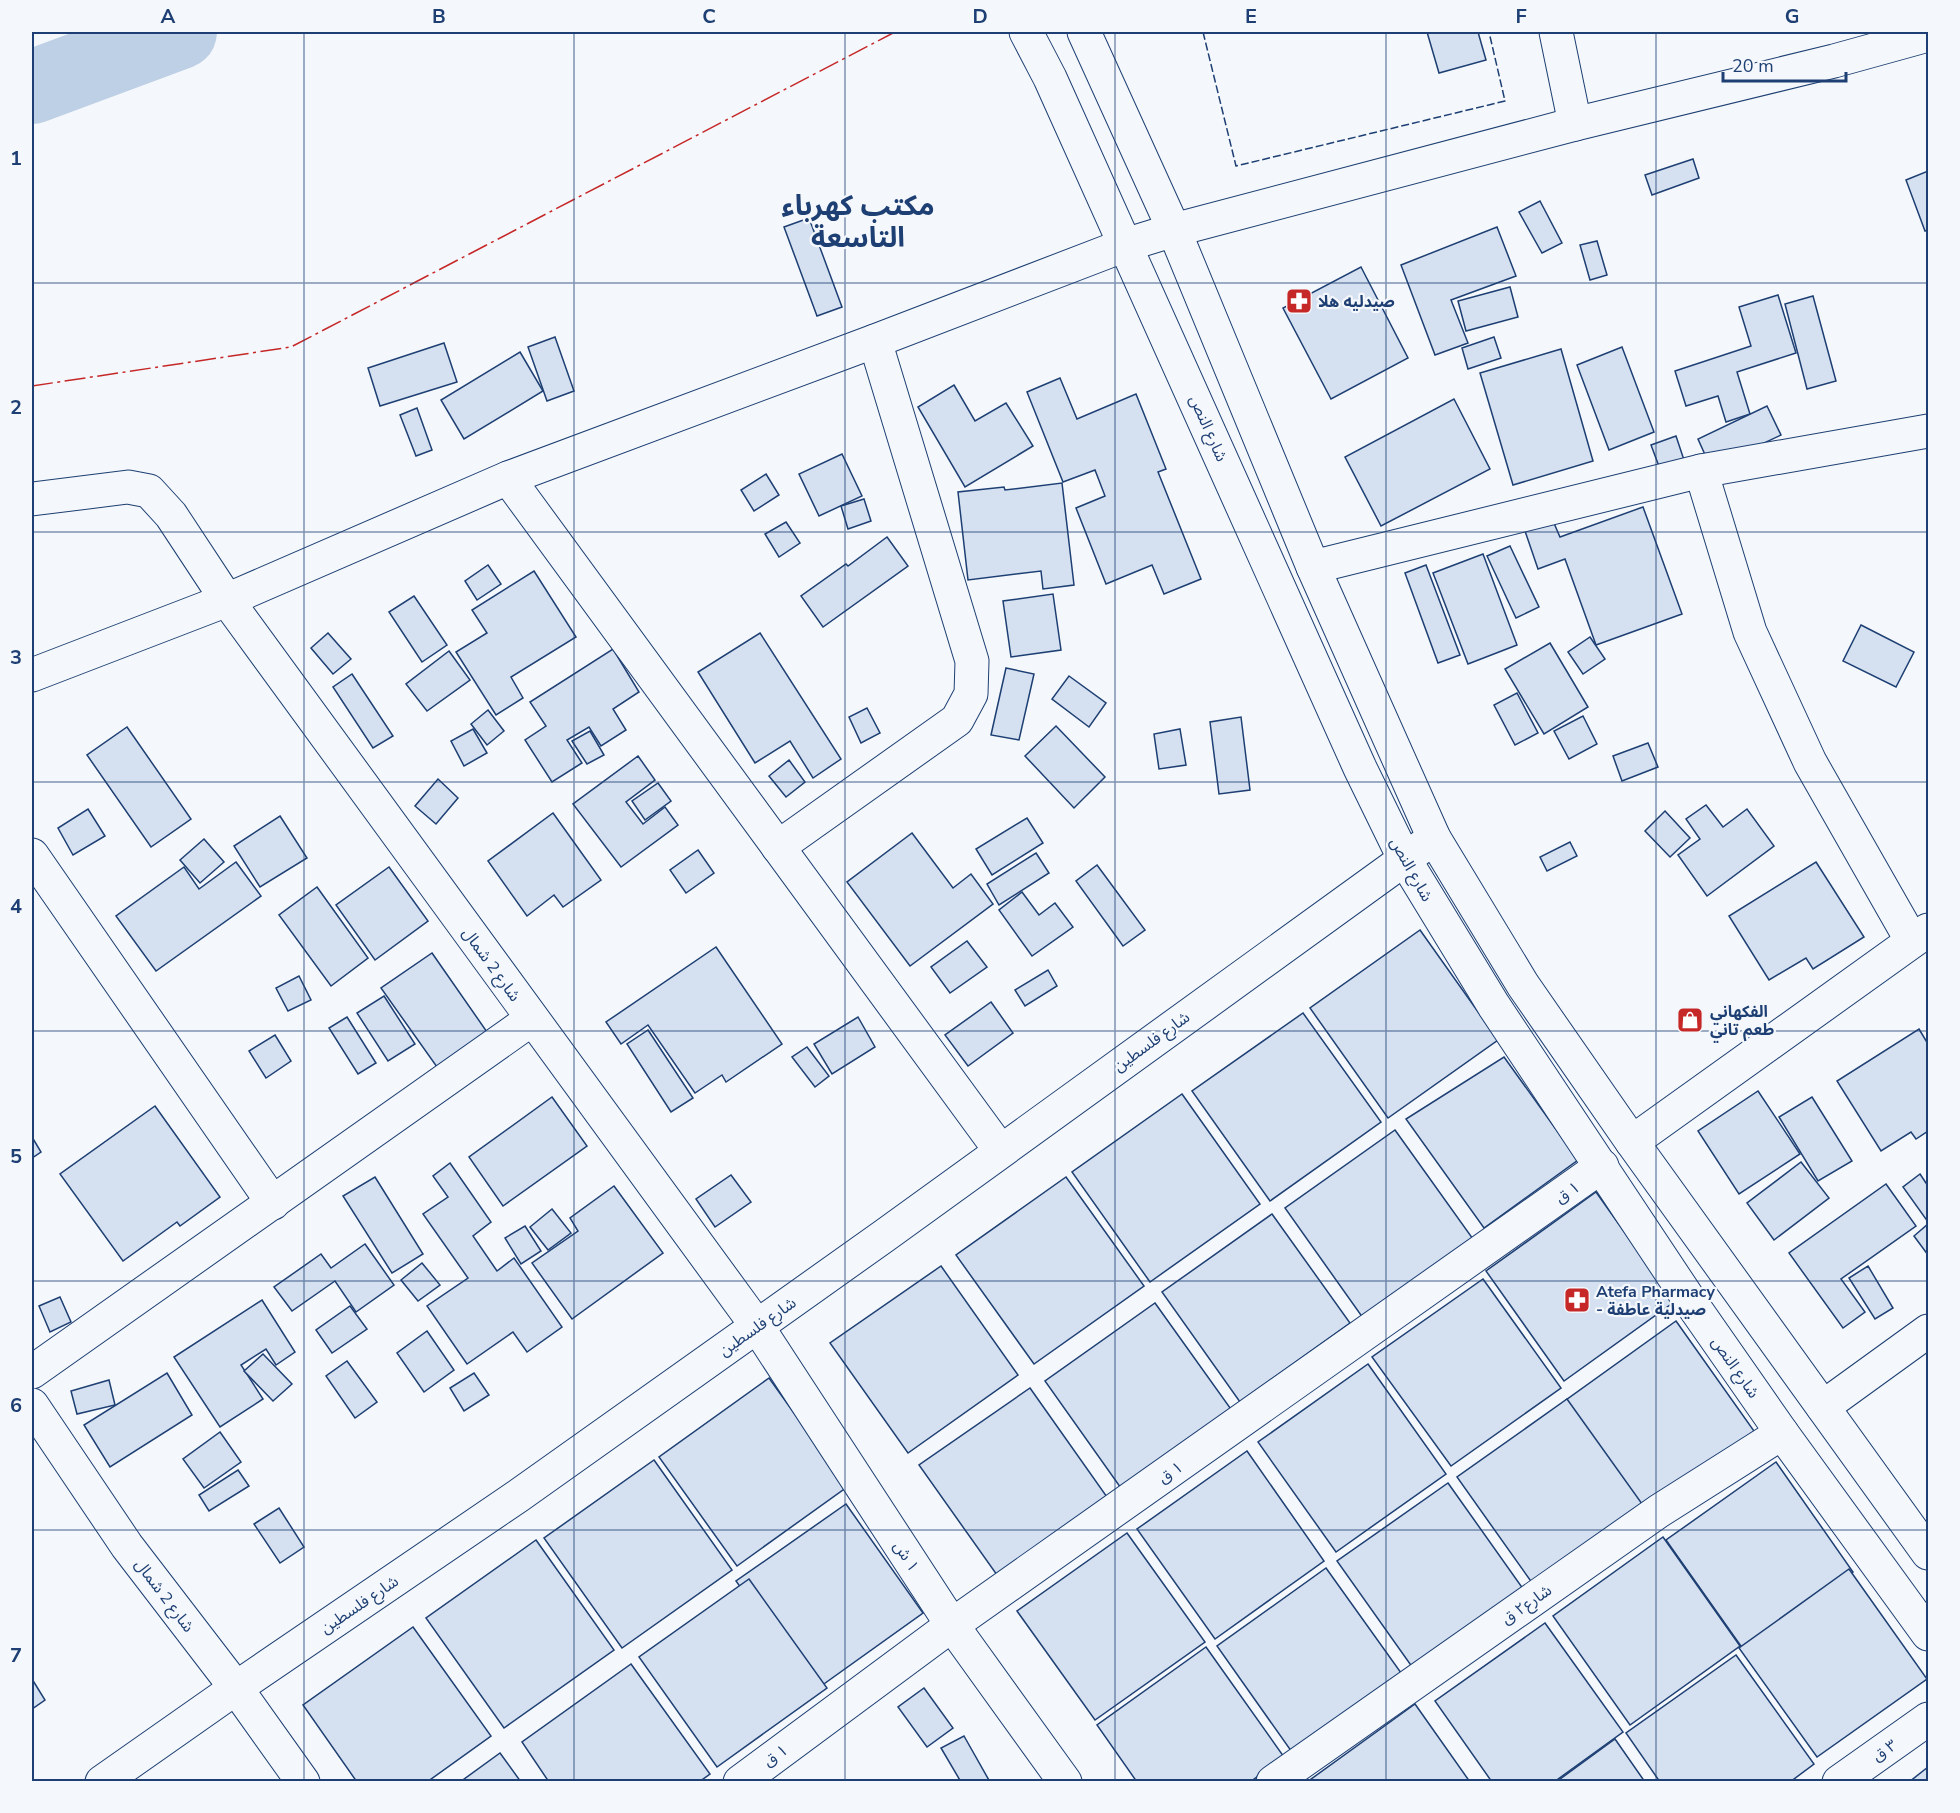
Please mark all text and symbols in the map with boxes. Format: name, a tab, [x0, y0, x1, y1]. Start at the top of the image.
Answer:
text: A	[161, 3, 176, 30]
text: B	[432, 3, 446, 30]
text: C	[702, 3, 716, 30]
text: D	[972, 3, 988, 30]
text: E	[1245, 3, 1257, 30]
text: F	[1515, 3, 1527, 30]
text: G	[1785, 3, 1799, 30]
scale bar	[1723, 45, 1846, 83]
text: 20 m	[1732, 54, 1774, 78]
text: 1	[10, 145, 22, 172]
district label: مكتب كهرباء التاسعة	[782, 187, 934, 257]
pharmacy icon: صيدليه هلا	[1284, 286, 1314, 316]
place label: صيدليه هلا	[1318, 291, 1395, 313]
street label: شارع النص	[1183, 392, 1232, 465]
text: 2	[10, 394, 22, 421]
text: 3	[10, 644, 22, 671]
street label: شارع النص	[1384, 833, 1438, 906]
text: 4	[10, 893, 22, 920]
street label: شارع 2 شمال	[456, 923, 526, 1007]
place label: الفكهاني طعم تاني	[1710, 1001, 1774, 1043]
shop icon: الفكهاني طعم تاني	[1675, 1005, 1705, 1035]
street label: شارع فلسطين	[1109, 1007, 1195, 1078]
text: 5	[10, 1143, 22, 1170]
street label: ١ ق	[1551, 1176, 1584, 1209]
place label: Atefa Pharmacy - صيدلية عاطفة	[1596, 1281, 1715, 1321]
pharmacy icon: Atefa Pharmacy - صيدلية عاطفة	[1562, 1285, 1592, 1315]
street label: شارع فلسطين	[714, 1292, 801, 1362]
street label: شارع النص	[1705, 1332, 1764, 1403]
text: 6	[10, 1392, 22, 1419]
street label: ١ ق	[1154, 1456, 1187, 1489]
street label: ١ ش	[888, 1537, 924, 1576]
street label: شارع 2 شمال	[129, 1554, 199, 1637]
street label: شارع فلسطين	[316, 1571, 404, 1640]
street label: شارع٢ ق	[1497, 1580, 1557, 1631]
text: 7	[10, 1642, 22, 1669]
street label: ٣ ق	[1868, 1734, 1901, 1767]
street label: ١ ق	[759, 1739, 792, 1772]

